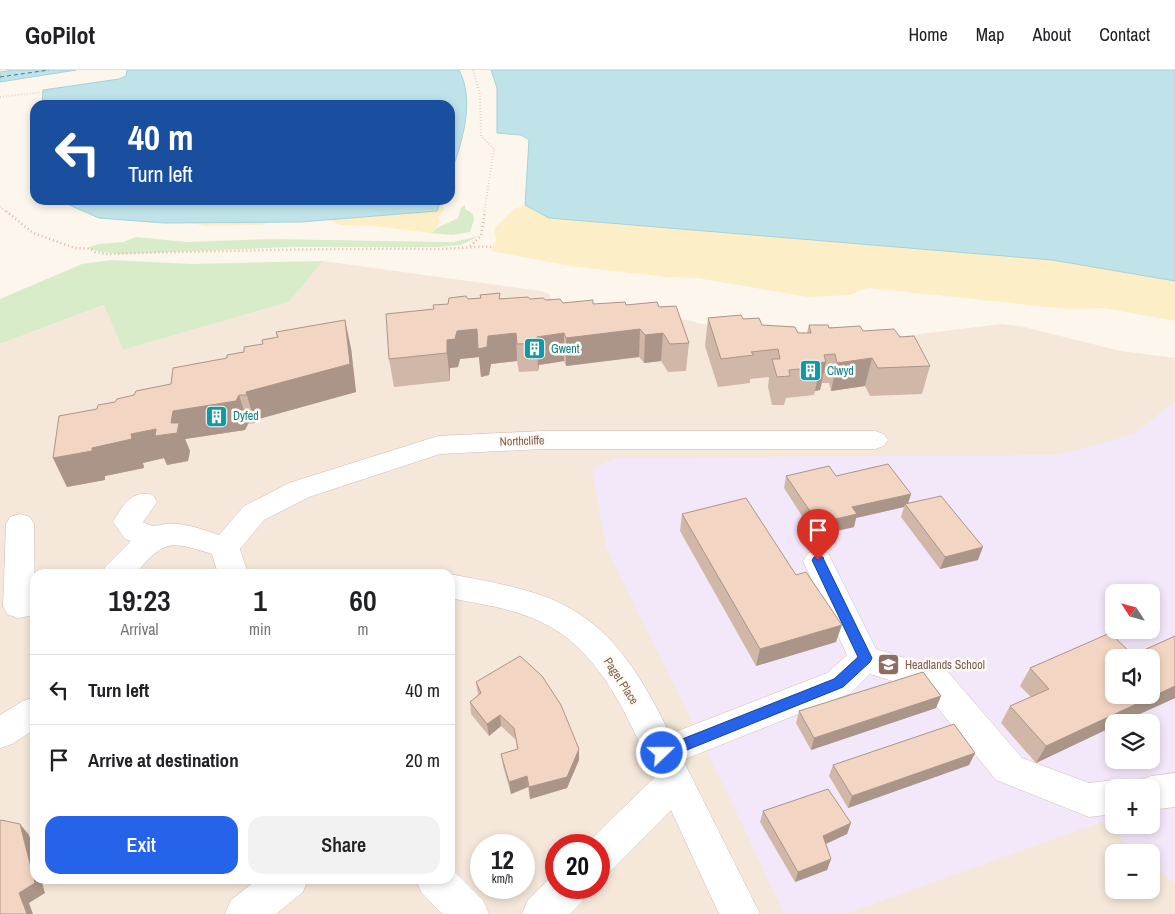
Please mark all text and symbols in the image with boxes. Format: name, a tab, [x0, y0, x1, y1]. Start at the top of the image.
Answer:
text: GoPilot	[25, 19, 95, 51]
text: Home	[908, 22, 948, 47]
text: Map	[976, 22, 1005, 47]
text: About	[1033, 22, 1071, 47]
text: Contact	[1099, 22, 1150, 47]
text: 40 m	[128, 114, 193, 161]
icon: left	[45, 120, 110, 185]
text: Turn left	[128, 159, 193, 189]
building icon: Gwent	[523, 337, 547, 361]
place label: Gwent	[551, 341, 580, 357]
building icon: Clwyd	[799, 359, 823, 383]
place label: Clwyd	[827, 363, 854, 379]
building icon: Dyfed	[205, 404, 229, 428]
place label: Dyfed	[233, 408, 259, 424]
street label: Northcliffe	[499, 432, 545, 450]
pin	[797, 509, 839, 560]
icon: arrive	[804, 516, 832, 544]
text: 19:23	[108, 580, 171, 620]
text: 1	[253, 580, 267, 620]
text: 60	[349, 580, 377, 620]
north arrow	[1105, 584, 1160, 639]
map controls	[1105, 584, 1160, 899]
text: Arrival	[121, 618, 159, 640]
text: min	[249, 618, 271, 640]
text: m	[358, 618, 368, 640]
button: sound	[1105, 649, 1160, 704]
school or university icon: Headlands School	[877, 653, 901, 677]
street label: Paget Place	[600, 654, 642, 708]
place label: Headlands School	[905, 657, 985, 673]
icon: left	[45, 676, 73, 704]
text: Turn left	[88, 677, 149, 703]
text: 40 m	[405, 677, 440, 703]
button: layers	[1105, 714, 1160, 769]
position arrow	[635, 726, 687, 778]
icon: arrive	[45, 746, 73, 774]
text: Arrive at destination	[88, 747, 239, 773]
text: 20 m	[405, 747, 440, 773]
button: +	[1105, 779, 1160, 834]
button: Exit	[45, 816, 238, 874]
button: Share	[248, 816, 440, 874]
speed limit sign: 20	[545, 834, 610, 899]
text: 12	[491, 843, 514, 877]
button: −	[1105, 844, 1160, 899]
text: km/h	[492, 871, 513, 887]

